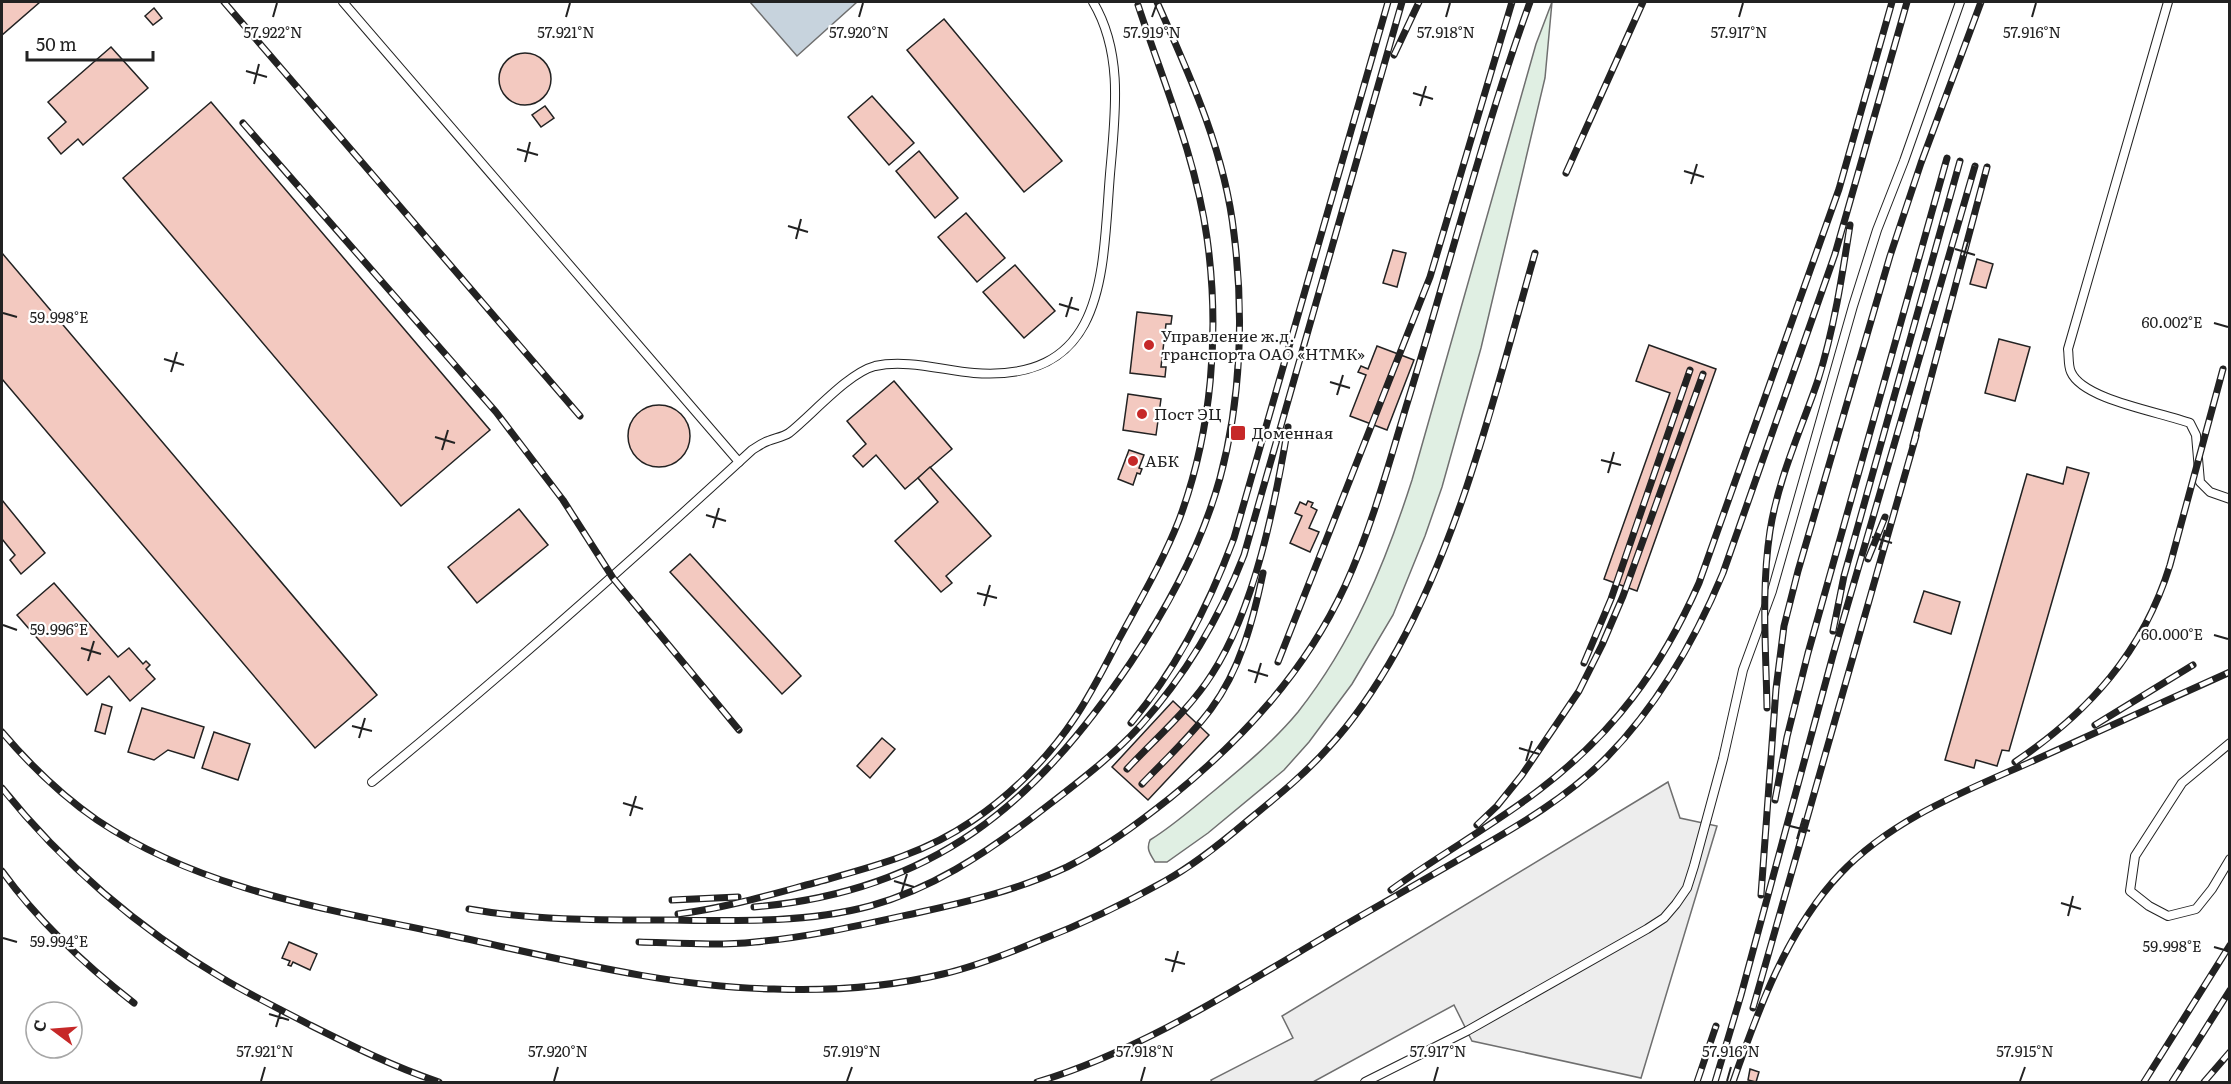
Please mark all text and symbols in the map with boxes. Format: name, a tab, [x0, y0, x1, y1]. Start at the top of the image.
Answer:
text: 57.922°N	[244, 20, 302, 43]
text: 57.921°N	[537, 20, 595, 43]
text: 57.920°N	[829, 20, 889, 43]
text: 57.919°N	[1123, 20, 1181, 43]
text: 57.918°N	[1417, 20, 1475, 43]
text: 57.917°N	[1710, 20, 1768, 43]
text: 57.916°N	[2003, 20, 2061, 43]
scale bar	[27, 24, 153, 62]
text: 50 m	[36, 30, 77, 57]
text: 59.998°E	[30, 305, 88, 328]
text: 60.002°E	[2141, 310, 2203, 333]
place label: Управление ж.д. транспорта ОАО «НТМК»	[1161, 323, 1365, 365]
marker: Управление ж.д. транспорта ОАО «НТМК»	[1142, 338, 1156, 352]
place label: Пост ЭЦ	[1154, 401, 1222, 425]
marker: Пост ЭЦ	[1135, 407, 1149, 421]
place label: Доменная	[1252, 420, 1333, 444]
marker: Доменная	[1229, 424, 1247, 442]
place label: АБК	[1145, 448, 1179, 472]
marker: АБК	[1126, 454, 1140, 468]
text: 59.996°E	[30, 617, 88, 640]
text: 60.000°E	[2141, 622, 2203, 645]
text: 59.994°E	[30, 929, 88, 952]
text: 59.998°E	[2143, 934, 2201, 957]
north arrow	[24, 1000, 84, 1060]
text: С	[26, 1017, 52, 1034]
text: 57.921°N	[236, 1039, 294, 1062]
text: 57.920°N	[528, 1039, 588, 1062]
text: 57.919°N	[823, 1039, 881, 1062]
text: 57.918°N	[1116, 1039, 1174, 1062]
text: 57.917°N	[1409, 1039, 1467, 1062]
text: 57.916°N	[1702, 1039, 1760, 1062]
text: 57.915°N	[1996, 1039, 2054, 1062]

